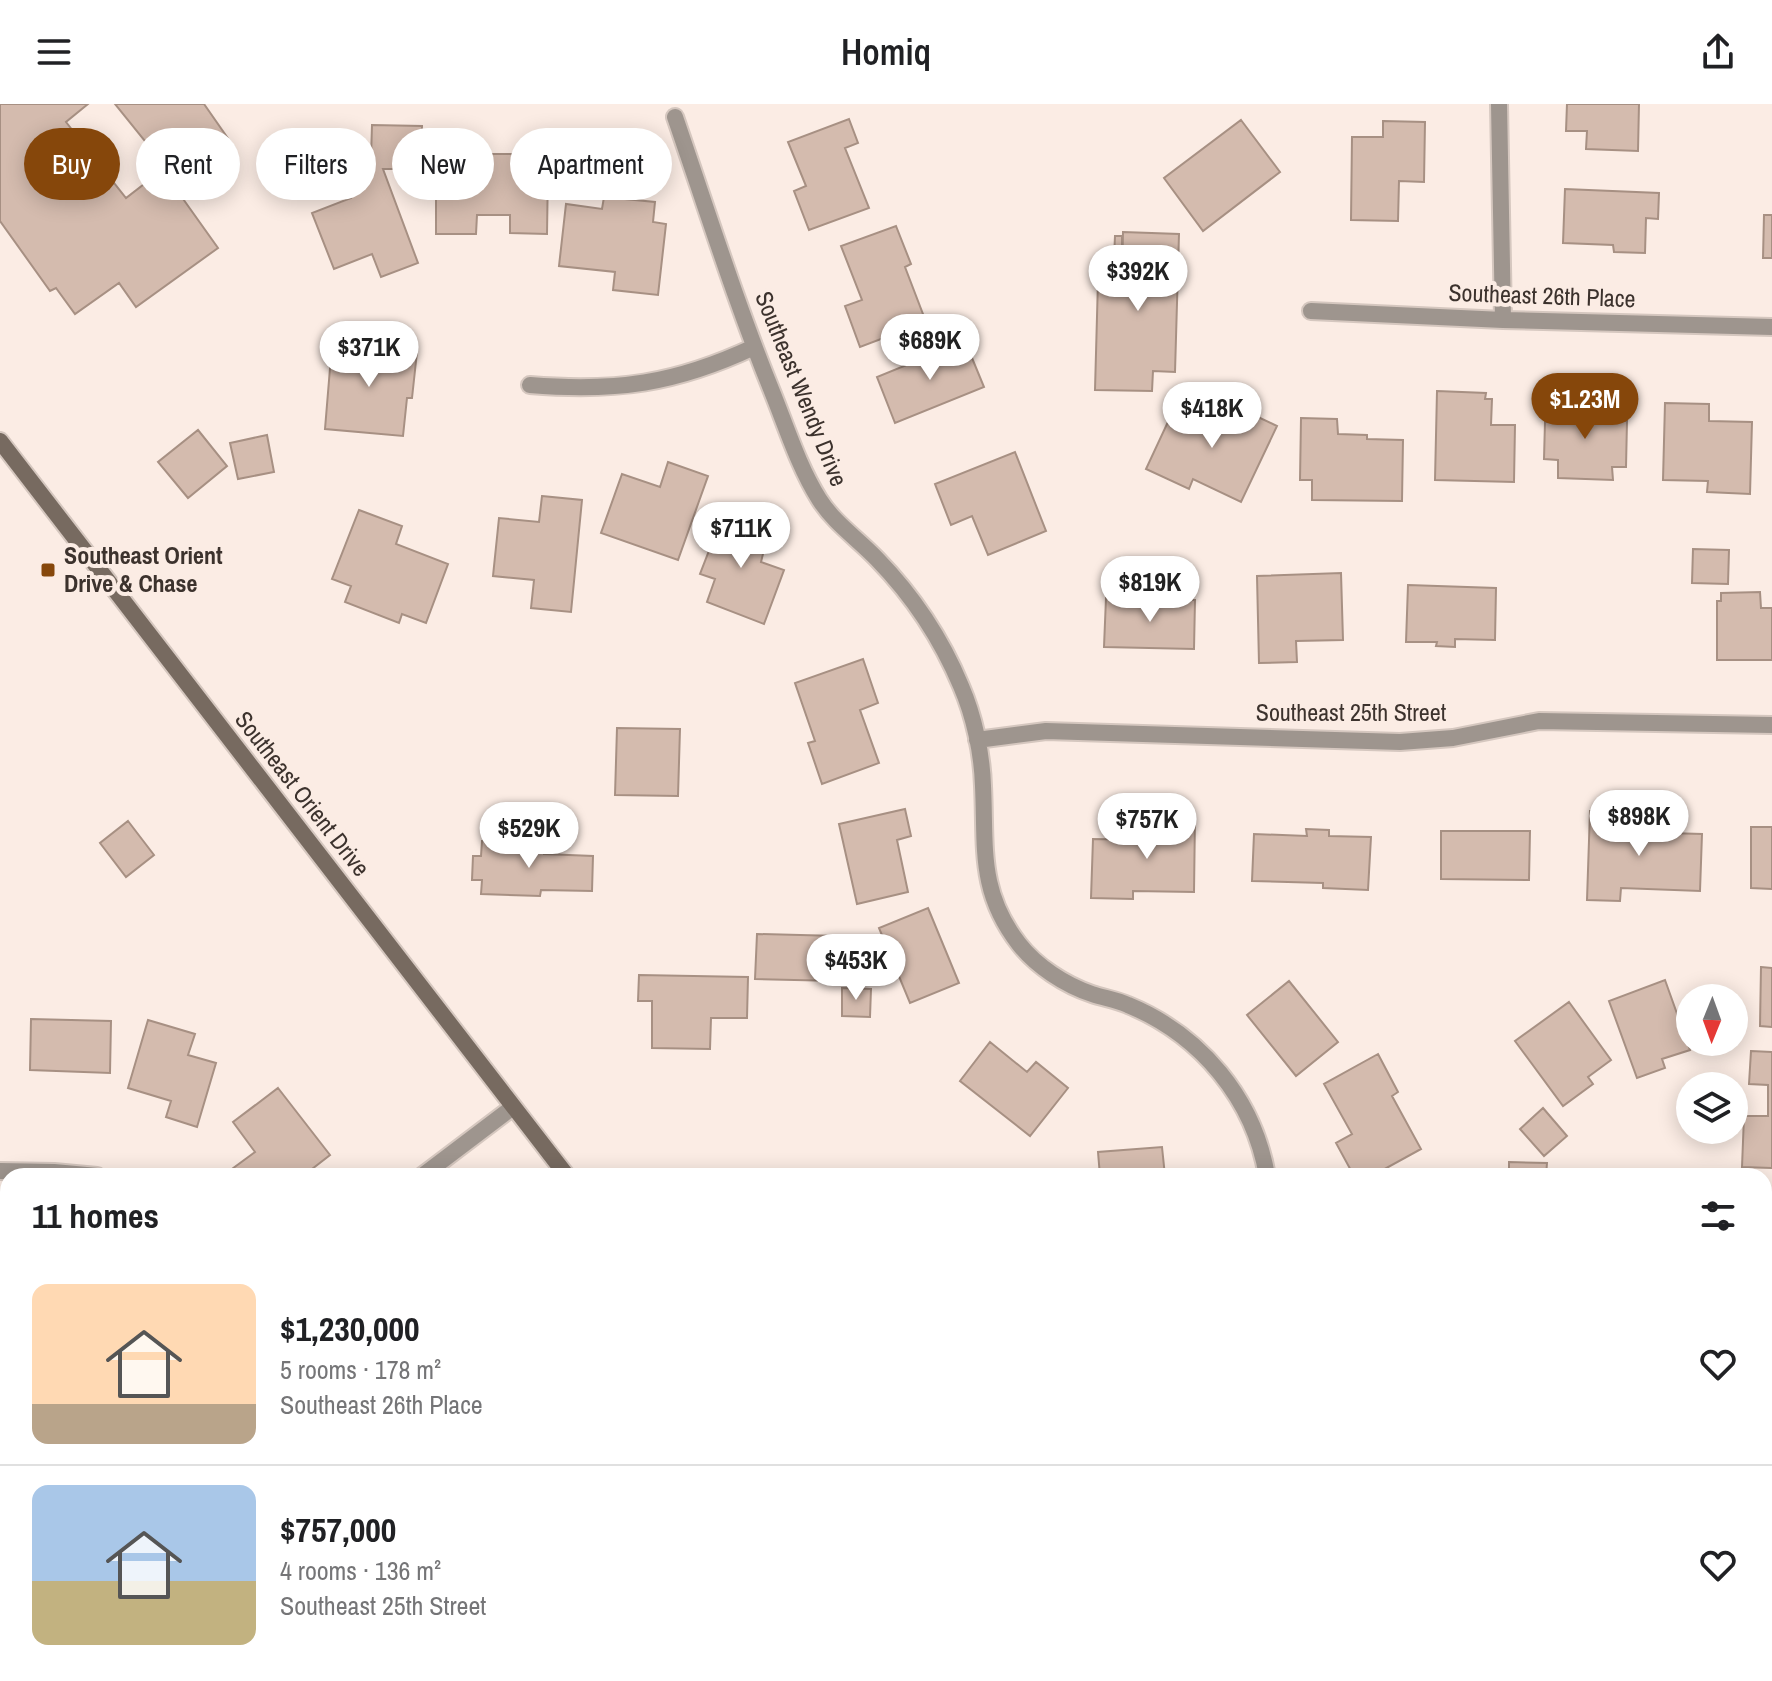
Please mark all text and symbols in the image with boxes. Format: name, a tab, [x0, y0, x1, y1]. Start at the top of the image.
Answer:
text: Homiq	[841, 28, 931, 76]
icon: menu	[32, 30, 76, 74]
icon: share	[1696, 30, 1740, 74]
chip: Buy	[24, 128, 120, 200]
chip: Rent	[136, 128, 240, 200]
chip: Filters	[256, 128, 376, 200]
chip: New	[392, 128, 494, 200]
chip: Apartment	[510, 128, 672, 200]
pin: $392K	[1082, 245, 1194, 313]
text: $392K	[1107, 253, 1169, 288]
street label: Southeast 26th Place	[1448, 276, 1636, 314]
street label: Southeast Wendy Drive	[748, 286, 856, 491]
pin: $689K	[874, 314, 986, 382]
pin: $371K	[313, 321, 425, 389]
text: $689K	[899, 322, 961, 357]
text: $371K	[338, 329, 400, 364]
pin: $1.23M	[1520, 373, 1650, 441]
text: $1.23M	[1549, 381, 1621, 416]
pin: $418K	[1156, 382, 1268, 450]
text: $418K	[1181, 390, 1243, 425]
pin: $711K	[685, 502, 797, 570]
text: $711K	[710, 510, 772, 545]
place label: Southeast Orient Drive & Chase	[64, 539, 223, 599]
pin: $819K	[1094, 556, 1206, 624]
marker: Southeast Orient Drive & Chase	[39, 561, 57, 579]
text: $819K	[1119, 564, 1181, 599]
street label: Southeast 25th Street	[1256, 696, 1447, 728]
street label: Southeast Orient Drive	[228, 704, 377, 883]
pin: $898K	[1583, 790, 1695, 858]
pin: $757K	[1091, 793, 1203, 861]
text: $898K	[1608, 798, 1670, 833]
text: $757K	[1116, 801, 1178, 836]
pin: $529K	[473, 802, 585, 870]
text: $529K	[498, 810, 560, 845]
pin: $453K	[800, 934, 912, 1002]
text: $453K	[825, 942, 887, 977]
north arrow	[1676, 984, 1748, 1056]
map controls	[1676, 984, 1748, 1144]
button: layers	[1676, 1072, 1748, 1144]
text: 11 homes	[32, 1193, 159, 1239]
icon: filters	[1696, 1194, 1740, 1238]
text: $1,230,000	[280, 1306, 420, 1352]
icon: home	[96, 1316, 192, 1412]
icon: heart	[1696, 1342, 1740, 1386]
text: 5 rooms · 178 m²	[280, 1352, 441, 1387]
text: Southeast 26th Place	[280, 1387, 483, 1422]
text: $757,000	[280, 1507, 396, 1553]
icon: home	[96, 1517, 192, 1613]
icon: heart	[1696, 1543, 1740, 1587]
text: 4 rooms · 136 m²	[280, 1553, 441, 1588]
text: Southeast 25th Street	[280, 1588, 486, 1623]

